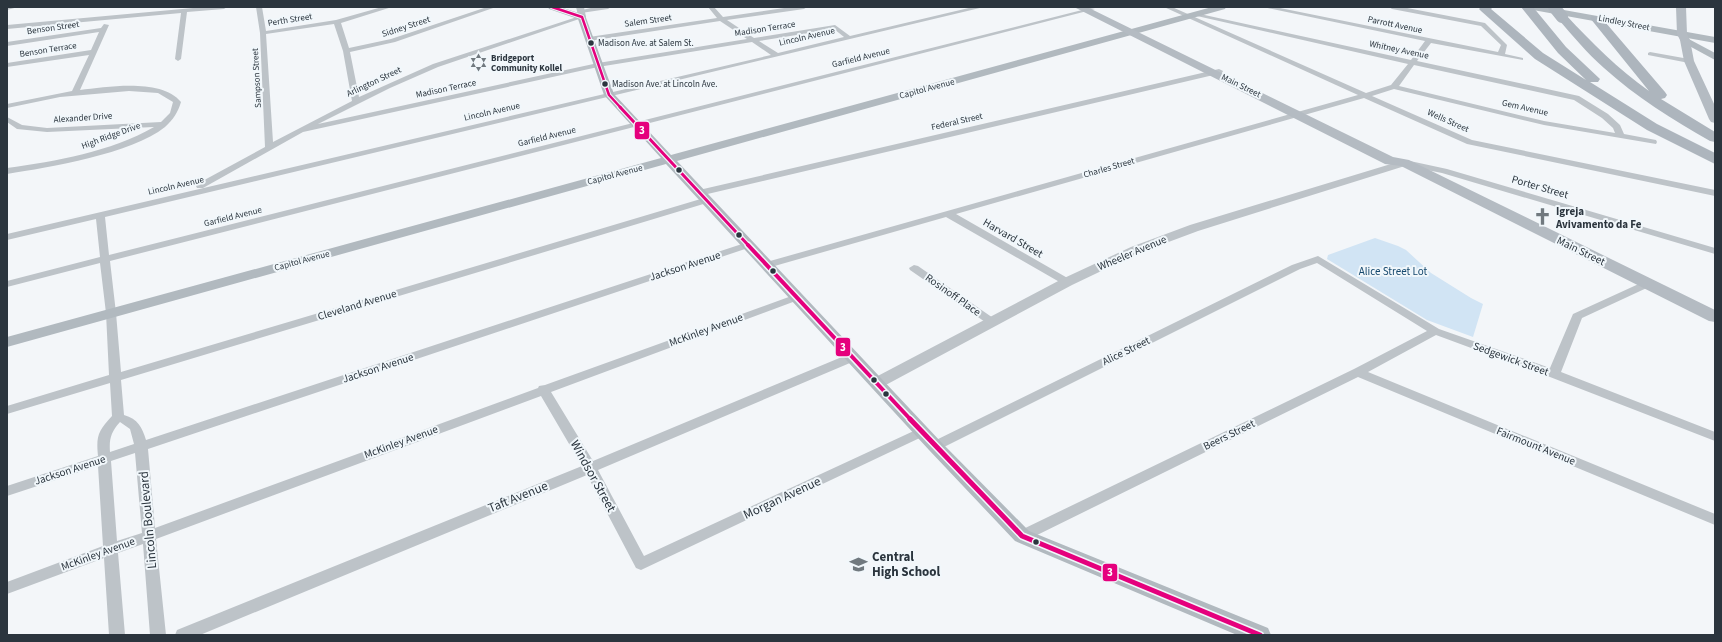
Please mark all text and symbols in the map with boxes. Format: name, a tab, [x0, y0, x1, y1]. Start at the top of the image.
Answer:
street label: Perth Street	[267, 10, 313, 30]
street label: Salem Street	[623, 11, 673, 31]
street label: Lindley Street	[1597, 12, 1651, 34]
street label: Sidney Street	[380, 13, 432, 41]
street label: Parrott Avenue	[1366, 13, 1424, 37]
street label: Benson Street	[26, 18, 80, 38]
street label: Madison Terrace	[734, 18, 797, 40]
street label: Lincoln Avenue	[778, 24, 837, 50]
place label: Madison Ave. at Salem St.	[598, 37, 694, 50]
street label: Whitney Avenue	[1368, 37, 1430, 63]
marker: Madison Ave. at Salem St.	[586, 38, 596, 48]
street label: Benson Terrace	[18, 39, 78, 61]
street label: Garfield Avenue	[831, 44, 892, 71]
street label: Sampson Street	[249, 48, 265, 108]
place label: Bridgeport Community Kollel	[491, 52, 563, 75]
synagogue icon: Bridgeport Community Kollel	[468, 53, 488, 73]
street label: Arlington Street	[344, 64, 404, 100]
street label: Main Street	[1219, 71, 1263, 101]
street label: Capitol Avenue	[898, 75, 956, 103]
street label: Madison Terrace	[415, 76, 478, 102]
place label: Madison Ave. at Lincoln Ave.	[612, 78, 717, 91]
marker: Madison Ave. at Lincoln Ave.	[600, 79, 610, 89]
street label: Gem Avenue	[1501, 96, 1550, 120]
street label: Lincoln Avenue	[463, 99, 522, 125]
street label: Wells Street	[1425, 106, 1471, 136]
street label: Alexander Drive	[53, 109, 113, 127]
street label: Federal Street	[930, 110, 984, 134]
street label: High Ridge Drive	[80, 119, 143, 153]
line badge: 3	[634, 121, 650, 140]
street label: Garfield Avenue	[517, 123, 578, 150]
text: 3	[639, 123, 645, 138]
street label: Charles Street	[1082, 155, 1136, 181]
street label: Capitol Avenue	[586, 161, 644, 189]
unlabelled marker	[674, 165, 684, 175]
street label: Porter Street	[1510, 172, 1570, 202]
street label: Lincoln Avenue	[147, 173, 206, 199]
street label: Garfield Avenue	[203, 203, 264, 230]
place label: Igreja Avivamento da Fe	[1555, 204, 1642, 232]
church icon: Igreja Avivamento da Fe	[1533, 207, 1553, 227]
street label: Harvard Street	[980, 215, 1046, 261]
unlabelled marker	[734, 230, 744, 240]
street label: Wheeler Avenue	[1095, 231, 1169, 274]
street label: Main Street	[1554, 233, 1608, 269]
street label: Capitol Avenue	[273, 247, 331, 275]
street label: Jackson Avenue	[648, 247, 723, 285]
park label: Alice Street Lot	[1359, 264, 1427, 279]
unlabelled marker	[768, 266, 778, 276]
street label: Rosinoff Place	[922, 270, 984, 320]
street label: Cleveland Avenue	[316, 286, 399, 324]
street label: McKinley Avenue	[667, 309, 746, 350]
street label: Alice Street	[1100, 333, 1153, 369]
line badge: 3	[835, 337, 851, 357]
street label: Sedgewick Street	[1471, 338, 1551, 380]
text: 3	[840, 340, 846, 355]
street label: Jackson Avenue	[341, 349, 416, 387]
unlabelled marker	[869, 375, 879, 385]
unlabelled marker	[881, 389, 891, 399]
street label: Beers Street	[1201, 416, 1257, 454]
street label: McKinley Avenue	[362, 421, 441, 462]
street label: Fairmount Avenue	[1494, 423, 1578, 469]
street label: Windsor Street	[566, 437, 621, 516]
street label: Jackson Avenue	[33, 451, 108, 489]
street label: Lincoln Boulevard	[135, 470, 161, 570]
street label: Morgan Avenue	[740, 472, 824, 524]
street label: Taft Avenue	[485, 477, 551, 517]
street label: McKinley Avenue	[59, 533, 138, 574]
unlabelled marker	[1031, 537, 1041, 547]
place label: Central High School	[872, 548, 940, 581]
school or university icon: Central High School	[849, 554, 869, 574]
line badge: 3	[1102, 563, 1118, 582]
text: 3	[1107, 565, 1113, 580]

